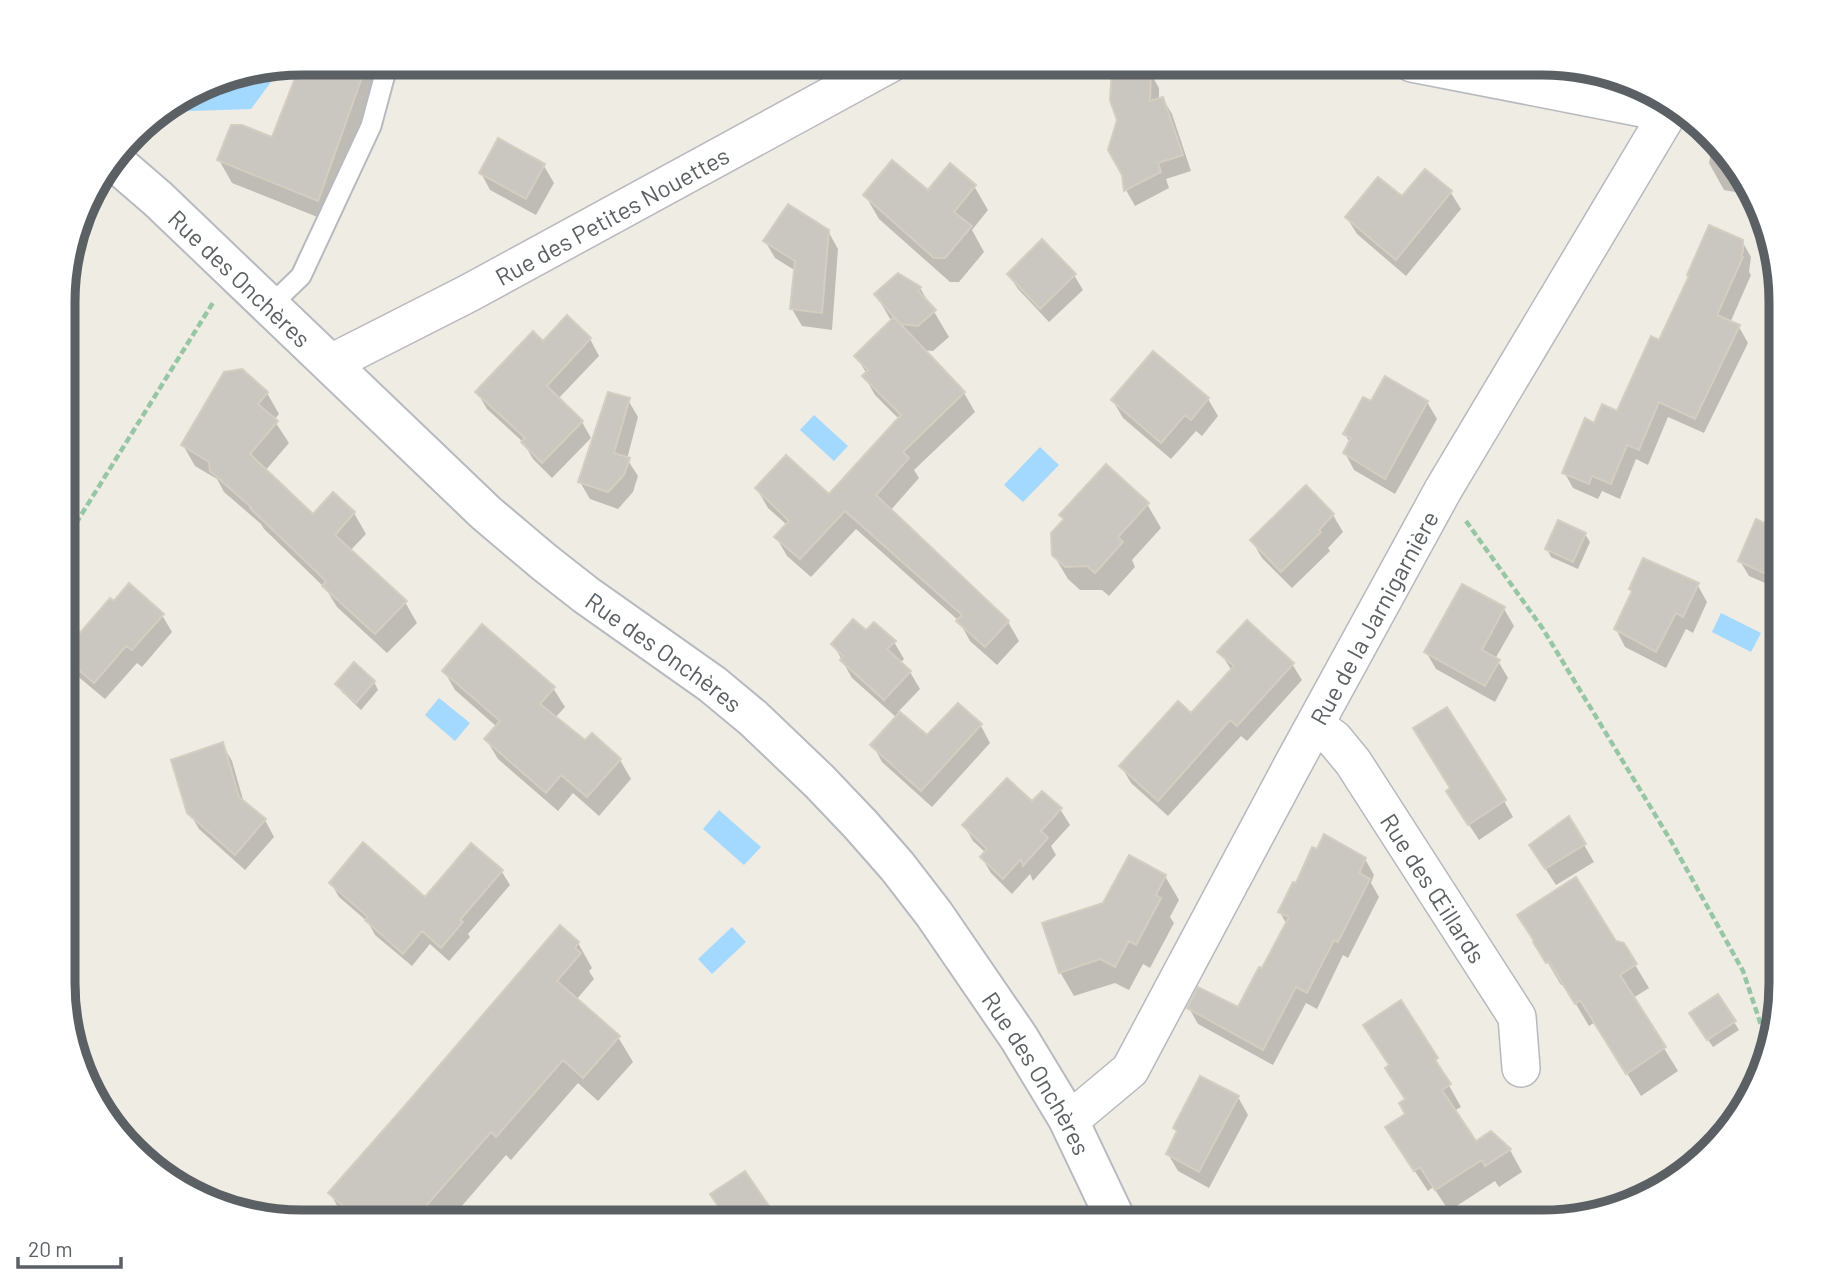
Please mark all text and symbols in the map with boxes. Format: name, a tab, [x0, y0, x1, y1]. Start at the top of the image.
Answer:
street label: Rue des Petites Nouettes	[490, 140, 734, 291]
street label: Rue des Onchères	[163, 203, 317, 352]
street label: Rue de la Jarnigarnière	[1303, 505, 1444, 729]
street label: Rue des Onchères	[581, 585, 748, 718]
street label: Rue des Œillards	[1375, 808, 1493, 968]
street label: Rue des Onchères	[977, 986, 1097, 1159]
scale bar	[18, 1226, 121, 1270]
text: 20 m	[28, 1236, 73, 1261]

